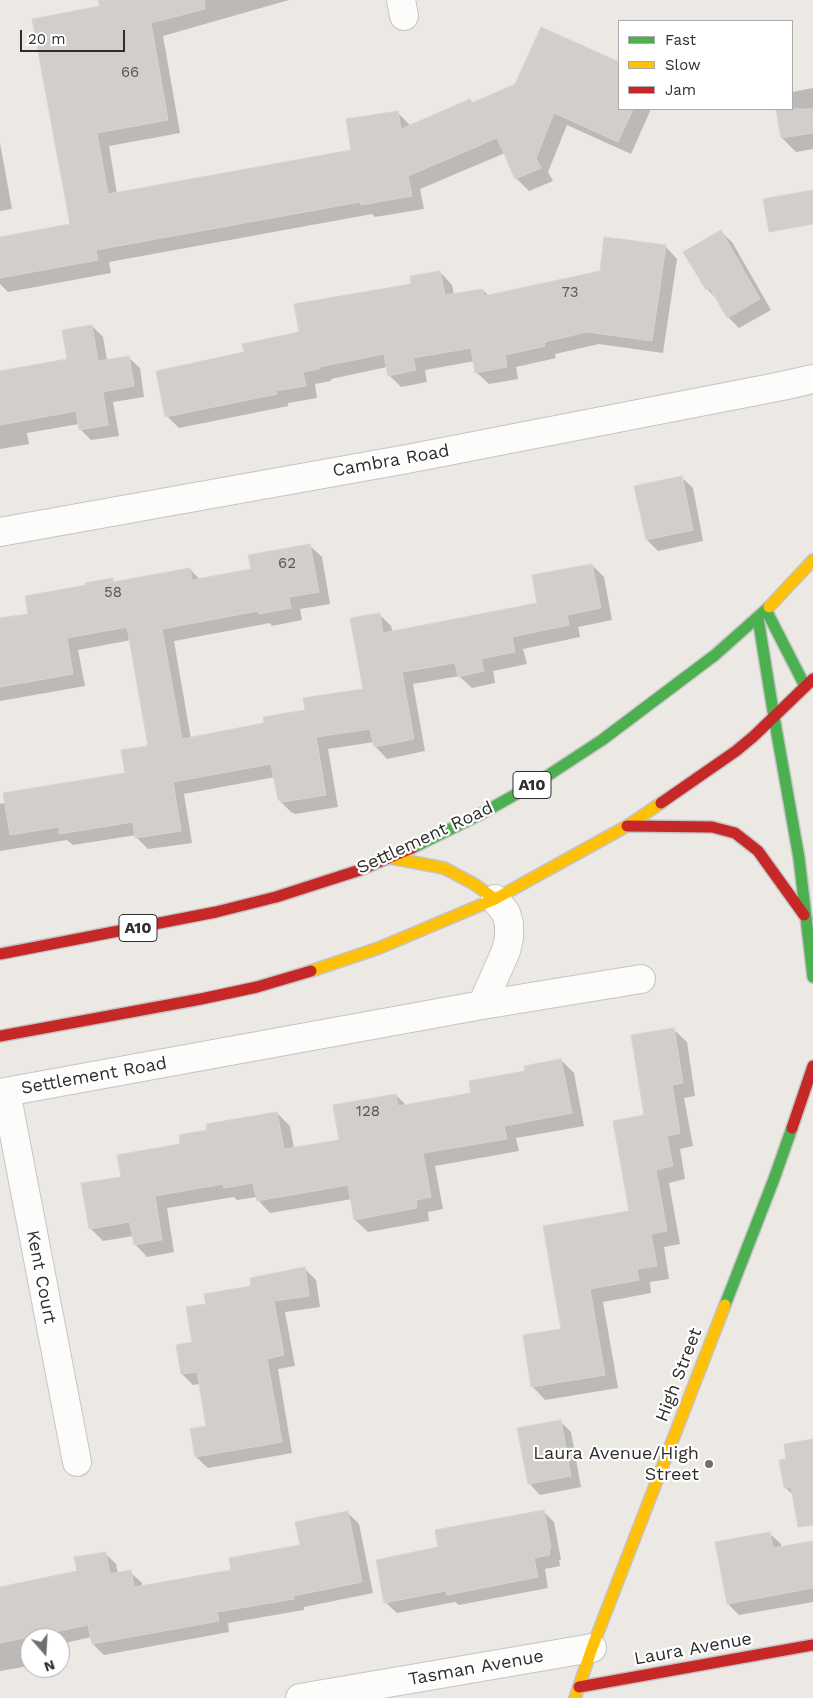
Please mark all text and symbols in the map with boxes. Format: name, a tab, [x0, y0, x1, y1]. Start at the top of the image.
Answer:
scale bar	[22, 20, 128, 52]
legend	[618, 20, 793, 110]
text: 20 m	[28, 30, 66, 48]
text: Fast	[665, 31, 696, 49]
text: Slow	[665, 56, 701, 74]
house number: 66	[121, 64, 139, 82]
text: Jam	[665, 81, 696, 99]
house number: 73	[561, 284, 579, 302]
street label: Cambra Road	[331, 440, 451, 482]
house number: 62	[278, 555, 296, 573]
house number: 58	[104, 584, 122, 602]
road number: A10	[513, 772, 551, 798]
street label: Settlement Road	[354, 797, 496, 879]
road number: A10	[119, 914, 157, 941]
street label: Settlement Road	[19, 1053, 169, 1099]
house number: 128	[356, 1103, 380, 1121]
street label: Kent Court	[21, 1228, 61, 1326]
street label: High Street	[651, 1325, 707, 1425]
place label: Laura Avenue/High Street	[533, 1443, 699, 1486]
marker: Laura Avenue/High Street	[703, 1458, 715, 1470]
north arrow	[20, 1628, 70, 1678]
street label: Laura Avenue	[632, 1628, 754, 1670]
street label: Tasman Avenue	[407, 1645, 545, 1691]
text: N	[42, 1657, 57, 1675]

